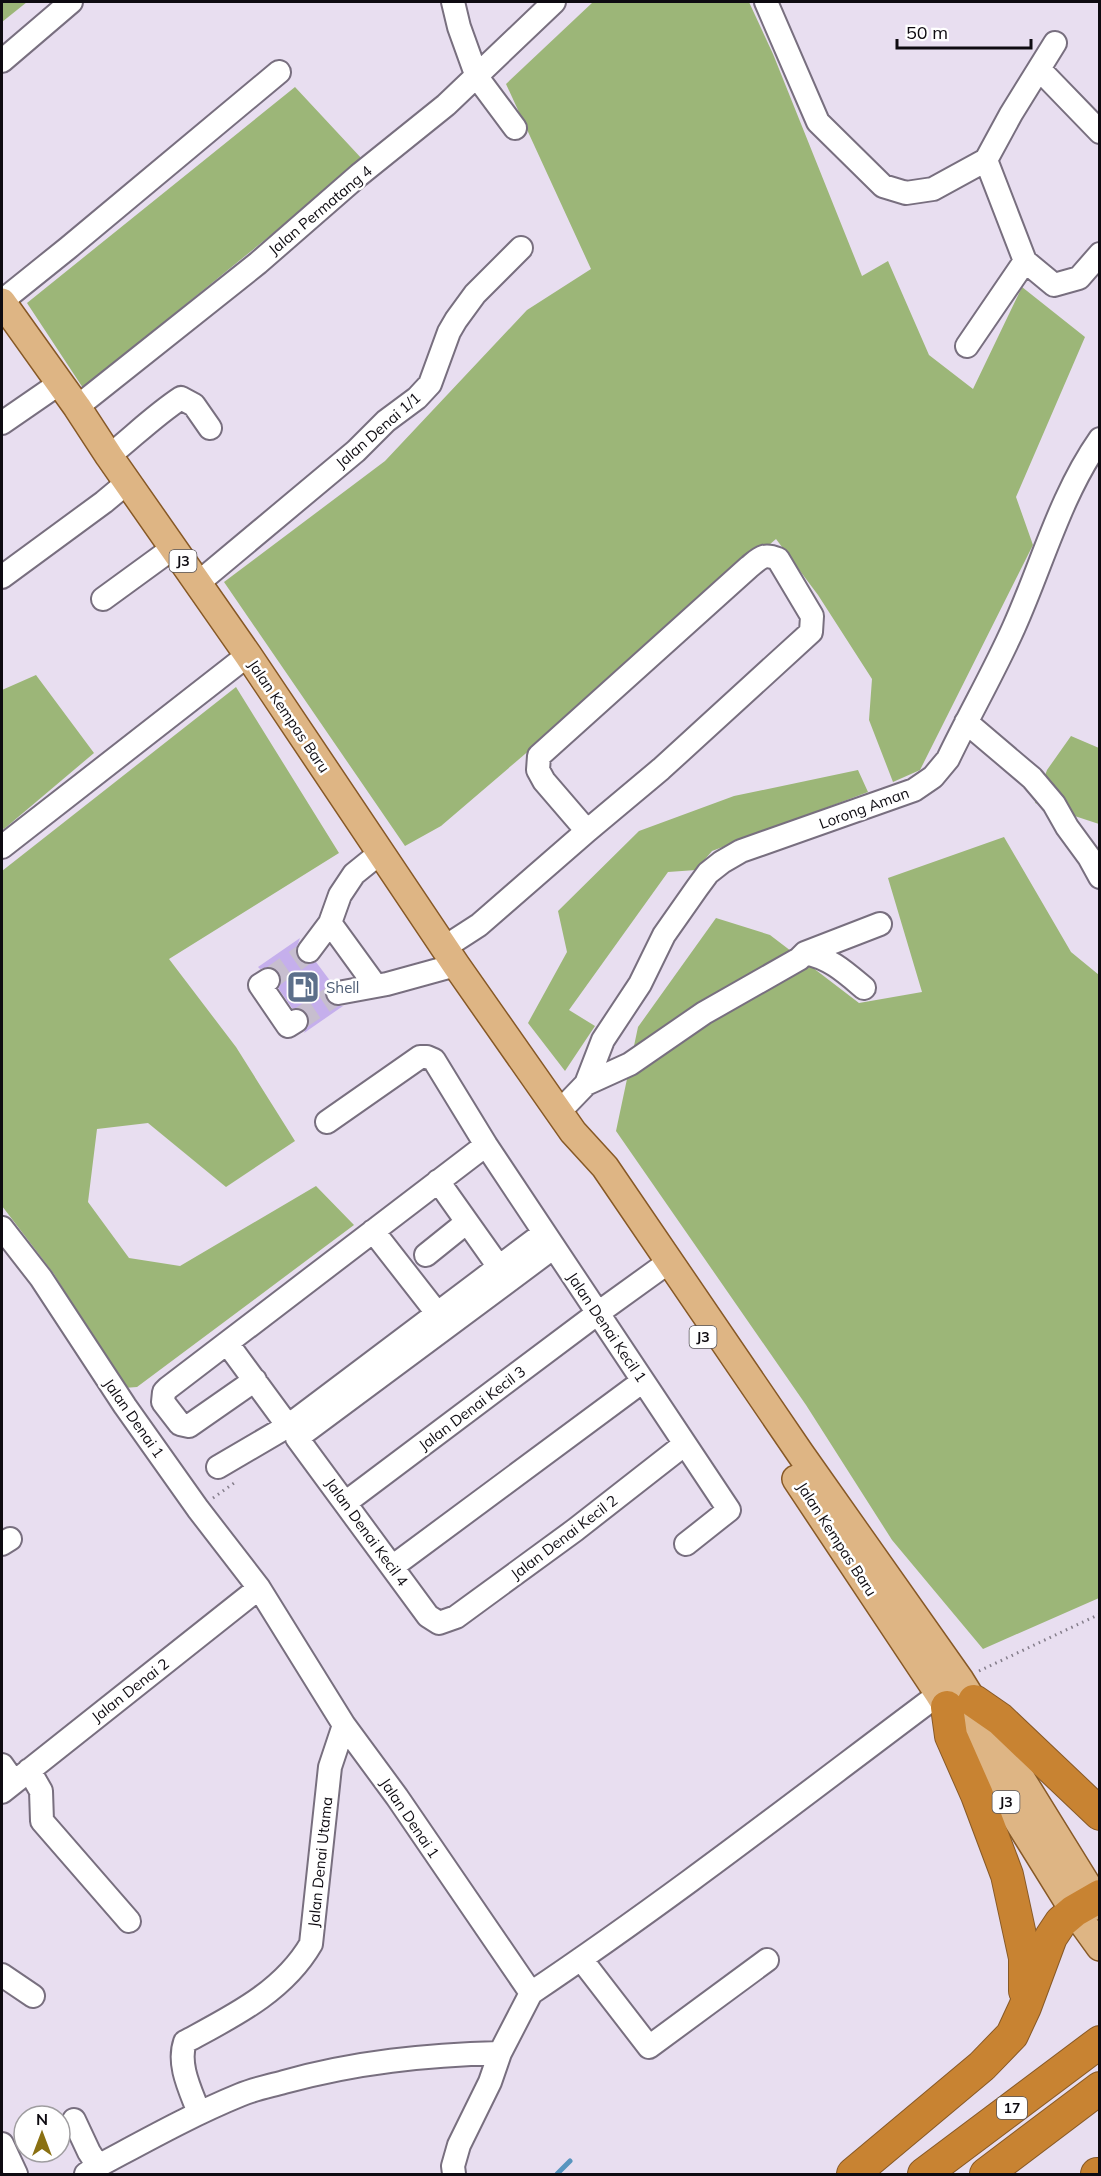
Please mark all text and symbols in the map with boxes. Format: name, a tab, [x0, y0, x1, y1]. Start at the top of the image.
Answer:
scale bar	[897, 12, 1030, 50]
text: 50 m	[906, 21, 948, 44]
street label: Jalan Permatang 4	[264, 161, 376, 259]
street label: Jalan Denai 1/1	[332, 388, 424, 472]
road number: J3	[170, 550, 196, 572]
street label: Jalan Kempas Baru	[244, 656, 334, 776]
street label: Lorong Aman	[816, 783, 912, 833]
fuel station icon: Shell	[285, 969, 321, 1005]
place label: Shell	[326, 978, 359, 997]
street label: Jalan Denai Kecil 1	[563, 1268, 651, 1386]
road number: J3	[690, 1326, 716, 1348]
street label: Jalan Denai Kecil 3	[415, 1362, 529, 1454]
street label: Jalan Denai 1	[100, 1375, 168, 1461]
street label: Jalan Denai Kecil 4	[321, 1474, 413, 1590]
street label: Jalan Kempas Baru	[793, 1478, 881, 1600]
street label: Jalan Denai Kecil 2	[507, 1491, 621, 1583]
street label: Jalan Denai 2	[88, 1654, 172, 1726]
street label: Jalan Denai 1	[376, 1774, 444, 1862]
road number: J3	[992, 1791, 1020, 1813]
street label: Jalan Denai Utama	[304, 1796, 336, 1928]
road number: 17	[997, 2097, 1027, 2119]
north arrow	[12, 2104, 72, 2164]
text: N	[36, 2109, 48, 2129]

